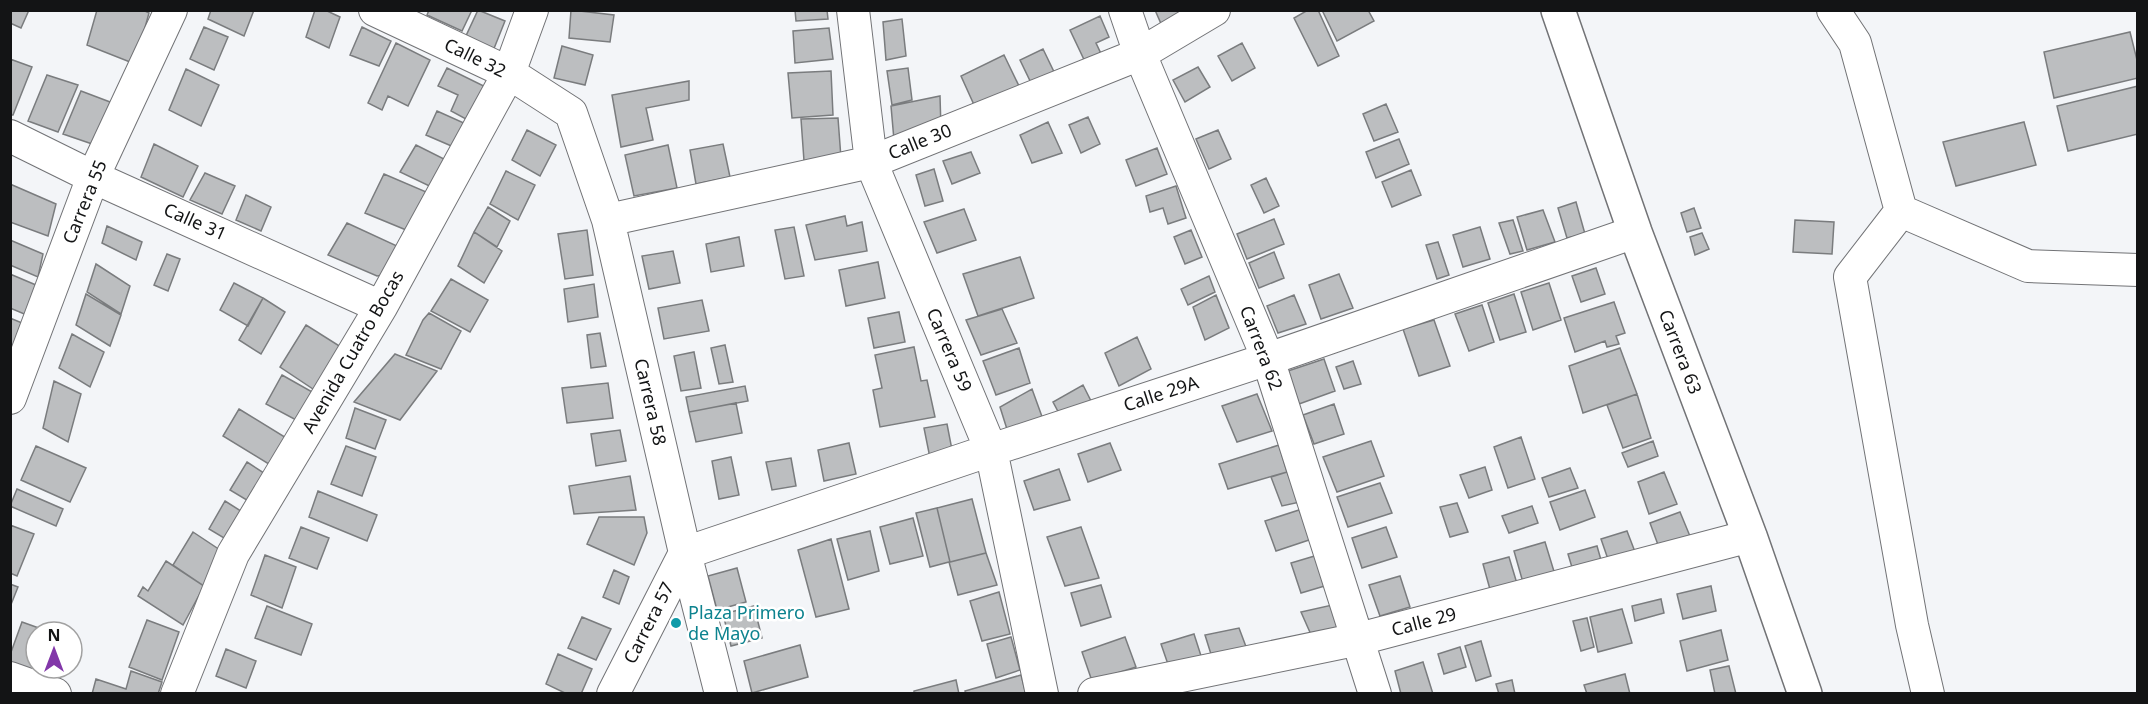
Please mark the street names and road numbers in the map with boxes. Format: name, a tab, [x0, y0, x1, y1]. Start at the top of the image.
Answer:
street label: Calle 32	[440, 32, 510, 82]
street label: Calle 30	[884, 118, 955, 165]
street label: Carrera 55	[56, 156, 112, 247]
street label: Calle 31	[160, 197, 231, 246]
street label: Avenida Cuatro Bocas	[296, 266, 409, 437]
street label: Carrera 62	[1235, 302, 1289, 393]
street label: Carrera 59	[922, 304, 978, 395]
street label: Carrera 63	[1654, 306, 1708, 397]
street label: Carrera 58	[629, 356, 673, 448]
street label: Calle 29A	[1120, 369, 1202, 416]
street label: Carrera 57	[617, 578, 679, 667]
street label: Calle 29	[1389, 601, 1459, 641]

